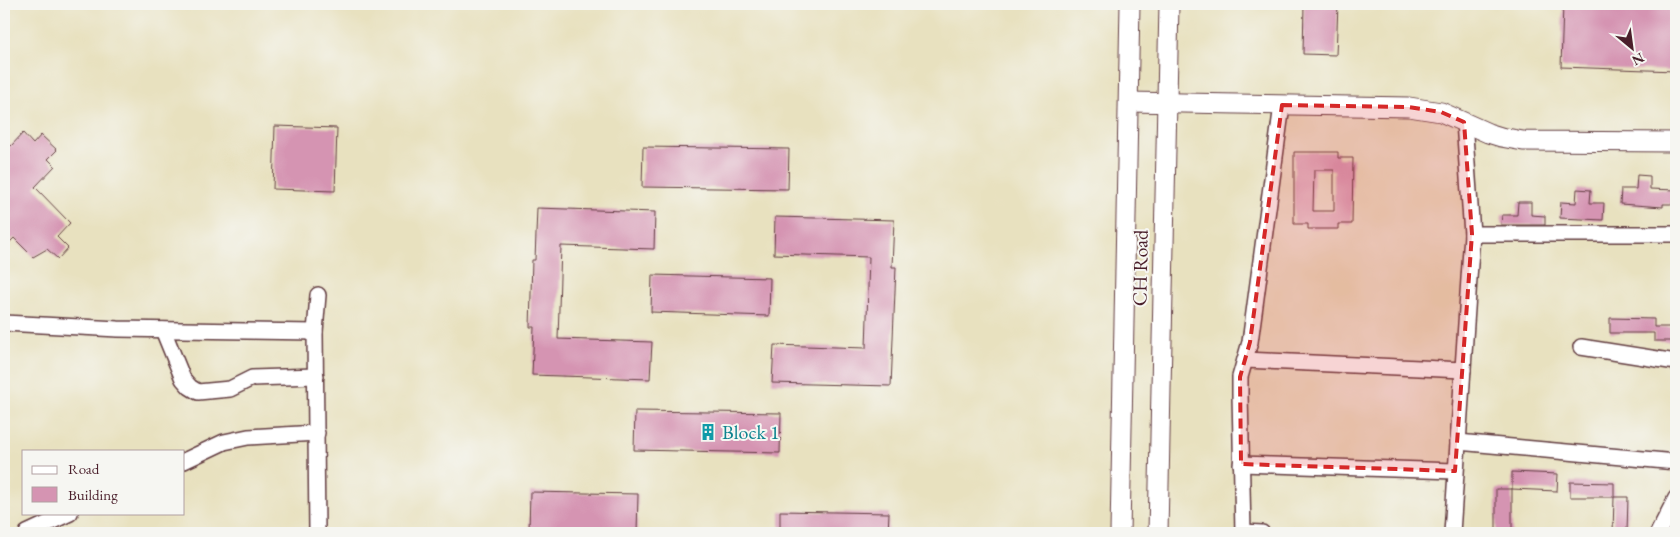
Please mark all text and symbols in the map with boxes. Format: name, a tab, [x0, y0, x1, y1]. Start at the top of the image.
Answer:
north arrow	[1608, 22, 1658, 72]
text: N	[1628, 49, 1648, 70]
street label: CH Road	[1126, 229, 1154, 306]
place label: Block 1	[722, 419, 780, 445]
building icon: Block 1	[698, 422, 718, 442]
legend	[22, 450, 185, 514]
text: Road	[68, 459, 100, 478]
text: Building	[68, 485, 118, 504]

